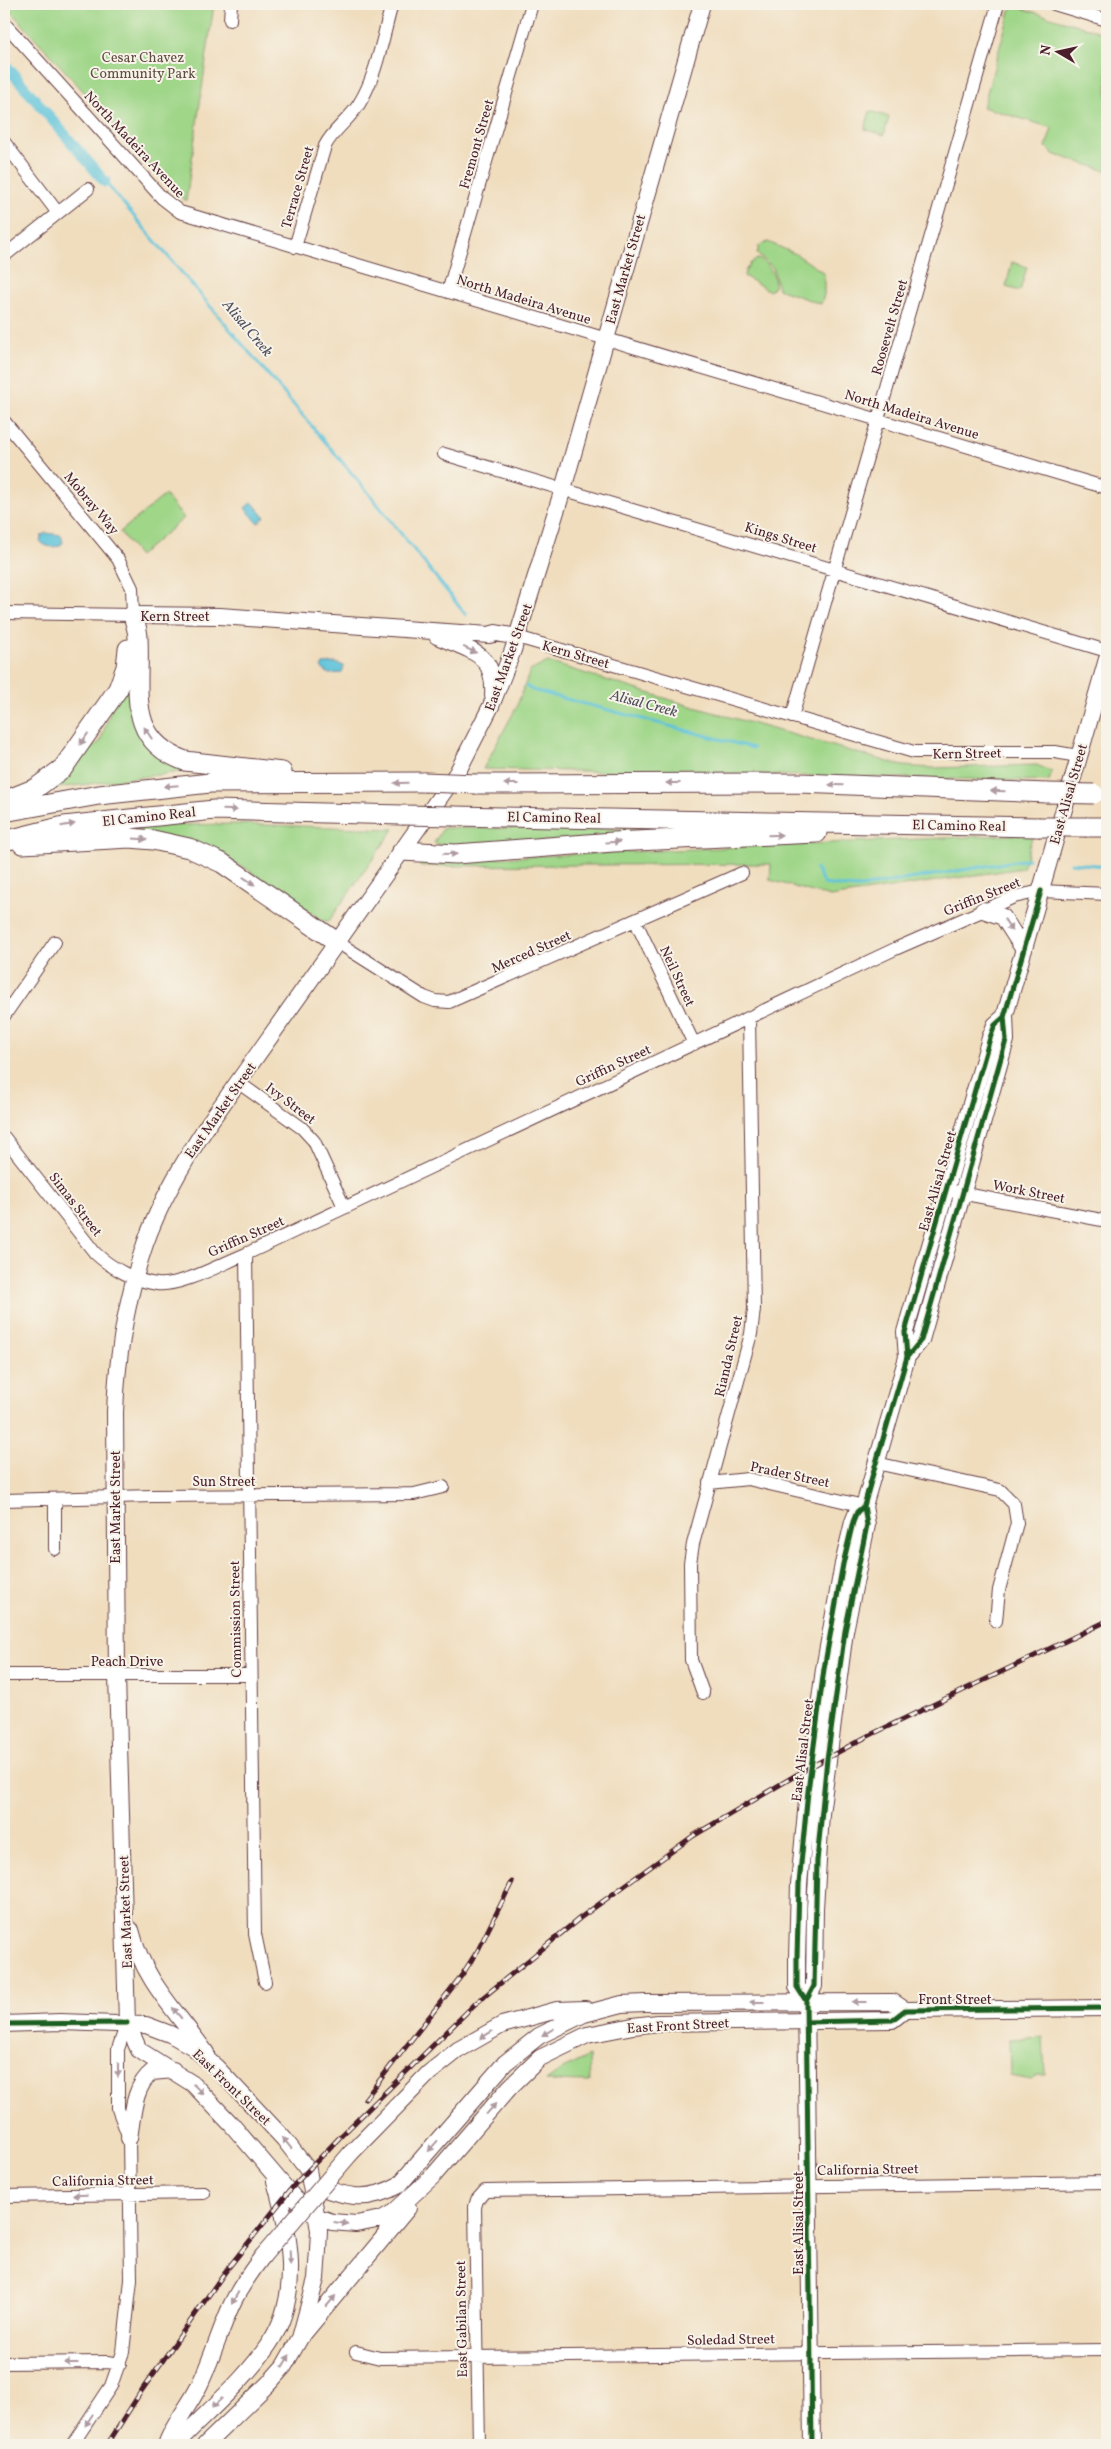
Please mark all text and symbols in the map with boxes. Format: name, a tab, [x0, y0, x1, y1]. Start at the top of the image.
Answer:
north arrow	[1034, 28, 1084, 78]
text: N	[1036, 44, 1057, 57]
park label: Cesar Chavez Community Park	[90, 49, 196, 84]
street label: North Madeira Avenue	[79, 87, 189, 203]
street label: Fremont Street	[456, 97, 499, 192]
street label: Terrace Street	[278, 144, 319, 231]
street label: East Market Street	[602, 212, 651, 327]
street label: North Madeira Avenue	[454, 271, 594, 330]
street label: Roosevelt Street	[868, 277, 913, 378]
water label: Alisal Creek	[216, 295, 277, 362]
street label: North Madeira Avenue	[842, 386, 982, 445]
street label: Mobray Way	[59, 468, 123, 540]
street label: Kings Street	[742, 518, 819, 558]
street label: East Market Street	[481, 601, 538, 714]
street label: Kern Street	[140, 608, 210, 627]
street label: Kern Street	[540, 637, 612, 674]
one-way arrow	[463, 647, 477, 655]
water label: Alisal Creek	[607, 685, 680, 724]
one-way arrow	[143, 726, 153, 740]
one-way arrow	[79, 732, 89, 746]
street label: East Alisal Street	[1046, 742, 1093, 847]
street label: Kern Street	[932, 744, 1002, 765]
one-way arrow	[393, 779, 409, 787]
one-way arrow	[665, 779, 681, 787]
one-way arrow	[503, 780, 519, 788]
one-way arrow	[827, 780, 843, 788]
one-way arrow	[163, 783, 179, 791]
one-way arrow	[990, 787, 1006, 795]
street label: El Camino Real	[102, 803, 197, 832]
one-way arrow	[222, 807, 238, 815]
street label: El Camino Real	[507, 808, 601, 829]
street label: El Camino Real	[912, 816, 1006, 837]
one-way arrow	[60, 821, 76, 829]
one-way arrow	[767, 831, 783, 839]
one-way arrow	[132, 835, 148, 843]
one-way arrow	[605, 838, 621, 846]
one-way arrow	[443, 850, 459, 858]
street label: Griffin Street	[941, 873, 1024, 921]
one-way arrow	[242, 876, 255, 886]
one-way arrow	[1003, 918, 1012, 931]
street label: Merced Street	[489, 926, 575, 978]
street label: Neil Street	[654, 943, 699, 1010]
street label: Griffin Street	[573, 1040, 655, 1092]
street label: East Market Street	[181, 1059, 262, 1163]
street label: Ivy Street	[261, 1079, 319, 1130]
street label: East Alisal Street	[915, 1129, 962, 1234]
street label: Simas Street	[44, 1169, 106, 1241]
street label: Work Street	[991, 1176, 1067, 1209]
street label: Griffin Street	[206, 1212, 288, 1263]
street label: Rianda Street	[711, 1313, 748, 1399]
street label: East Market Street	[107, 1450, 126, 1564]
street label: Prader Street	[748, 1458, 831, 1493]
street label: Sun Street	[192, 1473, 256, 1492]
street label: Commission Street	[226, 1560, 247, 1678]
street label: Peach Drive	[91, 1653, 164, 1672]
street label: East Alisal Street	[788, 1697, 819, 1803]
street label: East Market Street	[115, 1855, 138, 1969]
street label: Front Street	[918, 1991, 992, 2010]
one-way arrow	[749, 1998, 765, 2006]
one-way arrow	[851, 1998, 867, 2006]
one-way arrow	[171, 2008, 183, 2020]
street label: East Front Street	[626, 2014, 730, 2039]
one-way arrow	[541, 2027, 554, 2036]
one-way arrow	[479, 2030, 492, 2039]
street label: East Front Street	[187, 2046, 275, 2131]
one-way arrow	[114, 2062, 122, 2078]
one-way arrow	[192, 2083, 204, 2095]
one-way arrow	[485, 2104, 497, 2116]
one-way arrow	[282, 2136, 292, 2149]
one-way arrow	[428, 2139, 439, 2152]
street label: California Street	[817, 2160, 919, 2181]
street label: California Street	[52, 2171, 154, 2192]
street label: East Alisal Street	[790, 2171, 809, 2275]
one-way arrow	[72, 2191, 88, 2199]
one-way arrow	[333, 2219, 349, 2227]
one-way arrow	[286, 2250, 294, 2266]
street label: East Gabilan Street	[452, 2260, 473, 2378]
one-way arrow	[231, 2290, 239, 2305]
one-way arrow	[326, 2294, 337, 2307]
street label: Soledad Street	[687, 2330, 775, 2351]
one-way arrow	[281, 2355, 291, 2368]
one-way arrow	[63, 2359, 79, 2367]
one-way arrow	[212, 2397, 224, 2409]
one-way arrow	[84, 2414, 93, 2427]

